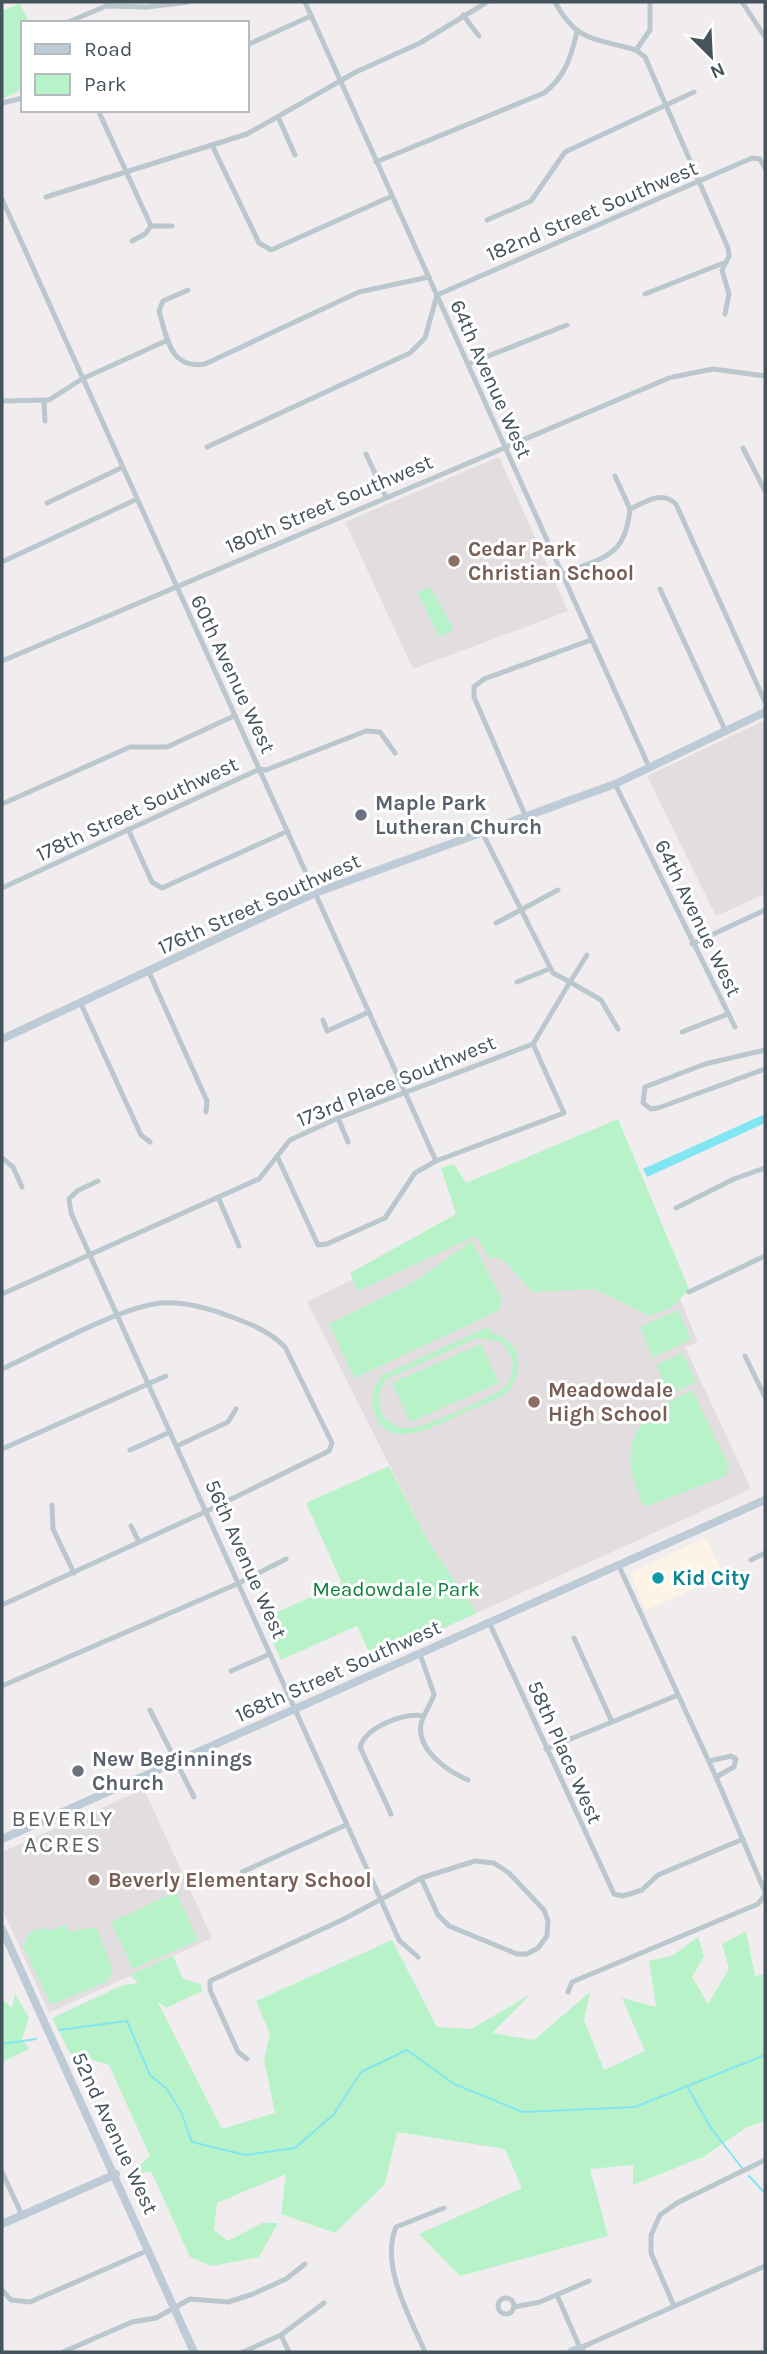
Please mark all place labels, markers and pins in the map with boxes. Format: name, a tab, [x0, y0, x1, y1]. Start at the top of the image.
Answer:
place label: Cedar Park Christian School	[468, 537, 634, 585]
marker: Cedar Park Christian School	[446, 553, 462, 569]
place label: Maple Park Lutheran Church	[375, 791, 542, 839]
marker: Maple Park Lutheran Church	[353, 807, 369, 823]
place label: Meadowdale High School	[548, 1378, 673, 1426]
marker: Meadowdale High School	[526, 1394, 542, 1410]
place label: Kid City	[672, 1566, 750, 1590]
marker: Kid City	[650, 1570, 666, 1586]
place label: New Beginnings Church	[92, 1747, 253, 1795]
marker: New Beginnings Church	[70, 1763, 86, 1779]
place label: Beverly Elementary School	[108, 1868, 372, 1892]
marker: Beverly Elementary School	[86, 1872, 102, 1888]

